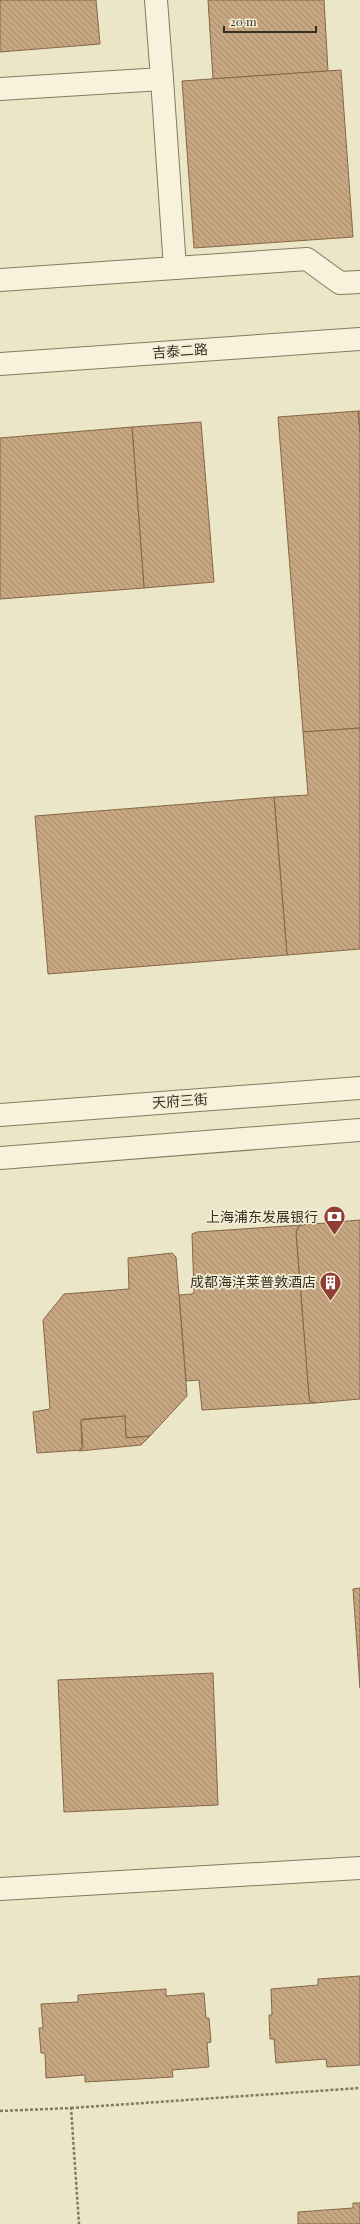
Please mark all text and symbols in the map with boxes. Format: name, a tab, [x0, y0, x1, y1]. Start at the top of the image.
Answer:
scale bar	[224, 8, 316, 34]
text: 20 m	[230, 13, 257, 29]
street label: 吉泰二路	[151, 339, 209, 362]
street label: 天府三街	[151, 1089, 209, 1112]
bank icon: 上海浦东发展银行	[321, 1204, 347, 1237]
place label: 上海浦东发展银行	[206, 1207, 318, 1226]
building icon: 成都海洋莱普敦酒店	[318, 1269, 344, 1302]
place label: 成都海洋莱普敦酒店	[190, 1272, 316, 1291]

